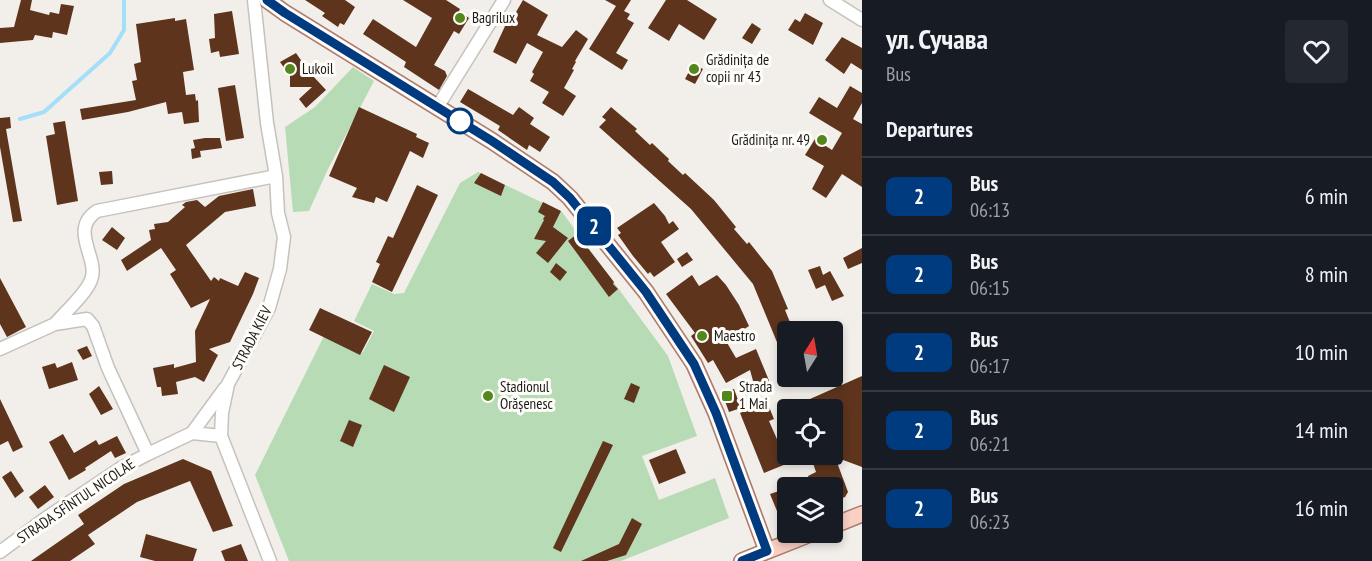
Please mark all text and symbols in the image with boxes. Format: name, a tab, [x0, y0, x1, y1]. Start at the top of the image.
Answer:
place label: Bagrilux	[472, 8, 515, 27]
marker: Bagrilux	[453, 11, 467, 25]
text: ул. Сучава	[886, 20, 988, 57]
button: heart	[1285, 20, 1348, 83]
place label: Grădinița de copii nr 43	[706, 50, 769, 86]
place label: Lukoil	[302, 59, 334, 78]
text: Bus	[886, 61, 911, 87]
marker: Lukoil	[283, 62, 297, 76]
marker: Grădinița de copii nr 43	[687, 62, 701, 76]
unlabelled marker	[447, 108, 473, 134]
text: Departures	[886, 115, 973, 143]
place label: Grădinița nr. 49	[731, 130, 810, 149]
marker: Grădinița nr. 49	[815, 133, 829, 147]
text: Bus	[970, 169, 998, 197]
text: 6 min	[1305, 182, 1348, 210]
text: 2	[914, 183, 924, 210]
text: 06:13	[970, 197, 1010, 223]
line badge: 2	[574, 206, 614, 246]
text: 2	[589, 213, 599, 240]
text: Bus	[970, 247, 998, 275]
text: 8 min	[1305, 260, 1348, 288]
text: 2	[914, 261, 924, 288]
text: 06:15	[970, 275, 1010, 301]
street label: STRADA KIEV	[227, 303, 276, 373]
north arrow	[777, 321, 843, 387]
map controls	[777, 321, 843, 543]
text: Bus	[970, 325, 998, 353]
place label: Maestro	[714, 326, 756, 345]
marker: Maestro	[695, 329, 709, 343]
text: 10 min	[1295, 338, 1348, 366]
text: 2	[914, 339, 924, 366]
text: 06:17	[970, 353, 1010, 379]
place label: Stadionul Orășenesc	[500, 377, 553, 413]
place label: Strada 1 Mai	[739, 377, 772, 413]
marker: Stadionul Orășenesc	[481, 389, 495, 403]
marker: Strada 1 Mai	[720, 389, 734, 403]
button: locate	[777, 399, 843, 465]
text: Bus	[970, 403, 998, 431]
text: 14 min	[1295, 416, 1348, 444]
text: 2	[914, 417, 924, 444]
text: 06:21	[970, 431, 1010, 457]
street label: STRADA SFÎNTUL NICOLAE	[13, 454, 138, 547]
button: layers	[777, 477, 843, 543]
text: Bus	[970, 481, 998, 509]
text: 16 min	[1295, 494, 1348, 522]
text: 2	[914, 495, 924, 522]
text: 06:23	[970, 509, 1010, 535]

